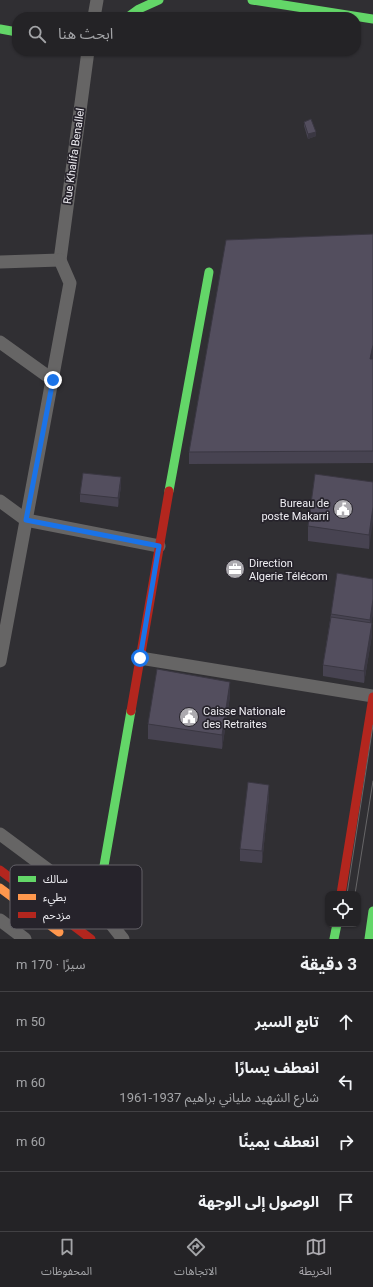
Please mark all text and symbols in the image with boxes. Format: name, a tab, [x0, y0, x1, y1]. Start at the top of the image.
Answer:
search box	[12, 12, 361, 56]
icon: search	[26, 23, 48, 45]
text: ابحث هنا	[58, 25, 113, 43]
street label: Rue Khalifa Benallel	[61, 107, 87, 205]
route end	[44, 371, 62, 389]
place label: Bureau de poste Makarri	[261, 497, 329, 523]
public building icon: Bureau de poste Makarri	[332, 498, 354, 520]
place label: Direction Algerie Télécom	[249, 557, 328, 583]
office icon: Direction Algerie Télécom	[224, 558, 246, 580]
route start	[131, 649, 149, 667]
place label: Caisse Nationale des Retraites	[203, 705, 286, 731]
public building icon: Caisse Nationale des Retraites	[178, 706, 200, 728]
legend	[10, 865, 142, 929]
text: سالك	[43, 873, 68, 886]
text: بطيء	[43, 891, 66, 907]
map controls	[325, 891, 361, 927]
button: locate	[325, 891, 361, 927]
text: مزدحم	[43, 909, 71, 924]
text: 3 دقيقة	[300, 954, 357, 974]
text: سيرًا · 170 m	[16, 957, 85, 972]
icon: ahead	[335, 1011, 357, 1033]
text: تابع السير	[255, 1013, 319, 1031]
text: 50 m	[16, 1014, 45, 1029]
text: انعطف يسارًا	[235, 1059, 319, 1077]
icon: left	[335, 1071, 357, 1093]
text: 60 m	[16, 1075, 45, 1090]
text: شارع الشهيد ملياني براهيم 1937-1961	[119, 1090, 319, 1105]
icon: right	[335, 1131, 357, 1153]
text: انعطف يمينًا	[239, 1133, 319, 1151]
text: 60 m	[16, 1134, 45, 1149]
icon: arrive	[335, 1191, 357, 1213]
text: الوصول إلى الوجهة	[198, 1193, 319, 1211]
tab: المحفوظات	[41, 1236, 92, 1283]
tab: الاتجاهات	[174, 1236, 217, 1283]
tab: الخريطة	[299, 1236, 332, 1283]

